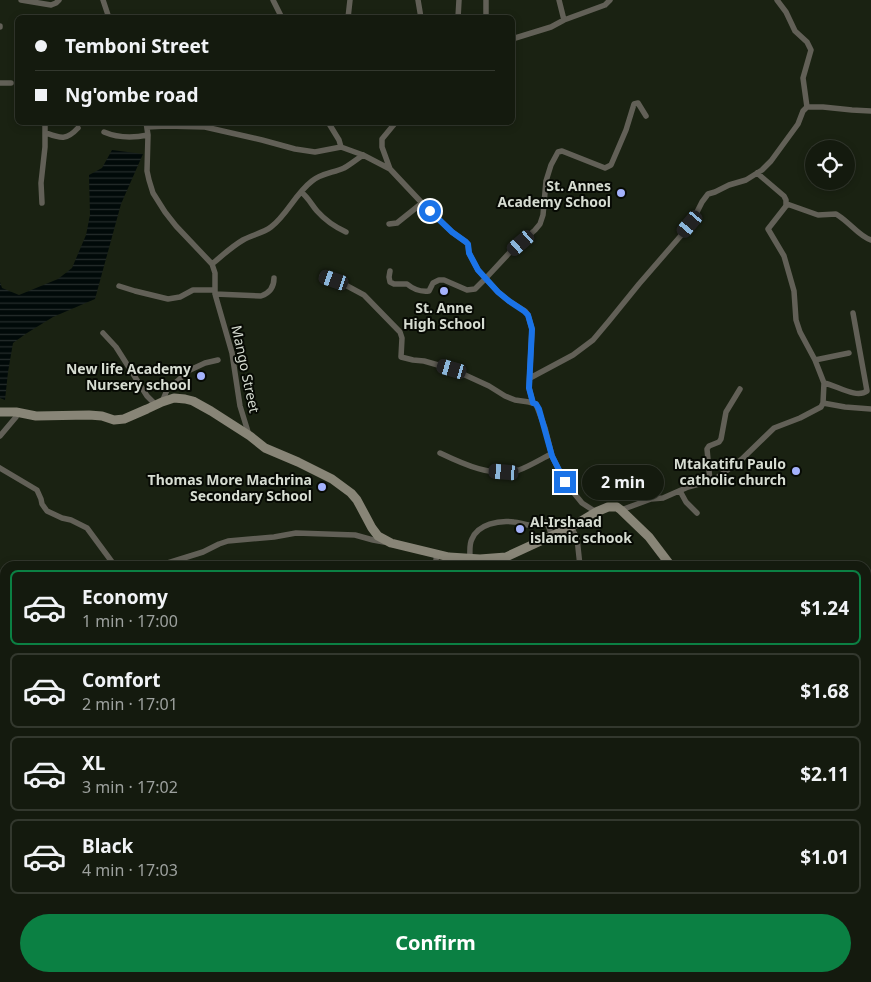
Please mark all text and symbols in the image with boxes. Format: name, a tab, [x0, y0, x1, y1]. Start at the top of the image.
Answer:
text: Temboni Street	[65, 33, 209, 59]
text: Ng'ombe road	[65, 82, 198, 108]
map controls	[805, 140, 855, 190]
button: locate	[805, 140, 855, 190]
place label: St. Annes Academy School	[498, 176, 611, 211]
marker: St. Annes Academy School	[615, 187, 627, 199]
route start	[419, 200, 441, 222]
car	[674, 208, 705, 240]
car	[504, 227, 537, 259]
car	[317, 268, 350, 292]
marker: St. Anne High School	[438, 285, 450, 297]
place label: St. Anne High School	[403, 298, 485, 333]
street label: Mango Street	[227, 323, 265, 415]
car	[435, 358, 468, 380]
place label: New life Academy Nursery school	[66, 359, 191, 394]
marker: New life Academy Nursery school	[195, 370, 207, 382]
place label: Mtakatifu Paulo catholic church	[674, 454, 786, 489]
car	[488, 463, 519, 481]
callout: 2 min	[582, 464, 665, 500]
marker: Mtakatifu Paulo catholic church	[790, 465, 802, 477]
place label: Thomas More Machrina Secondary School	[148, 470, 312, 505]
route end	[554, 471, 576, 493]
text: 2 min	[601, 471, 645, 493]
marker: Thomas More Machrina Secondary School	[316, 481, 328, 493]
place label: Al-Irshaad islamic schook	[530, 512, 632, 547]
marker: Al-Irshaad islamic schook	[514, 523, 526, 535]
text: Economy	[82, 584, 168, 610]
icon: car	[22, 585, 67, 630]
text: $1.24	[800, 595, 849, 621]
text: 1 min · 17:00	[82, 610, 178, 632]
text: Comfort	[82, 667, 161, 693]
icon: car	[22, 668, 67, 713]
text: $1.68	[800, 678, 849, 704]
text: 2 min · 17:01	[82, 693, 178, 715]
text: XL	[82, 750, 105, 776]
icon: car	[22, 751, 67, 796]
text: $2.11	[800, 761, 849, 787]
text: 3 min · 17:02	[82, 776, 178, 798]
text: Black	[82, 833, 133, 859]
icon: car	[22, 834, 67, 879]
text: $1.01	[800, 844, 849, 870]
text: 4 min · 17:03	[82, 859, 178, 881]
button: Confirm	[20, 914, 851, 972]

